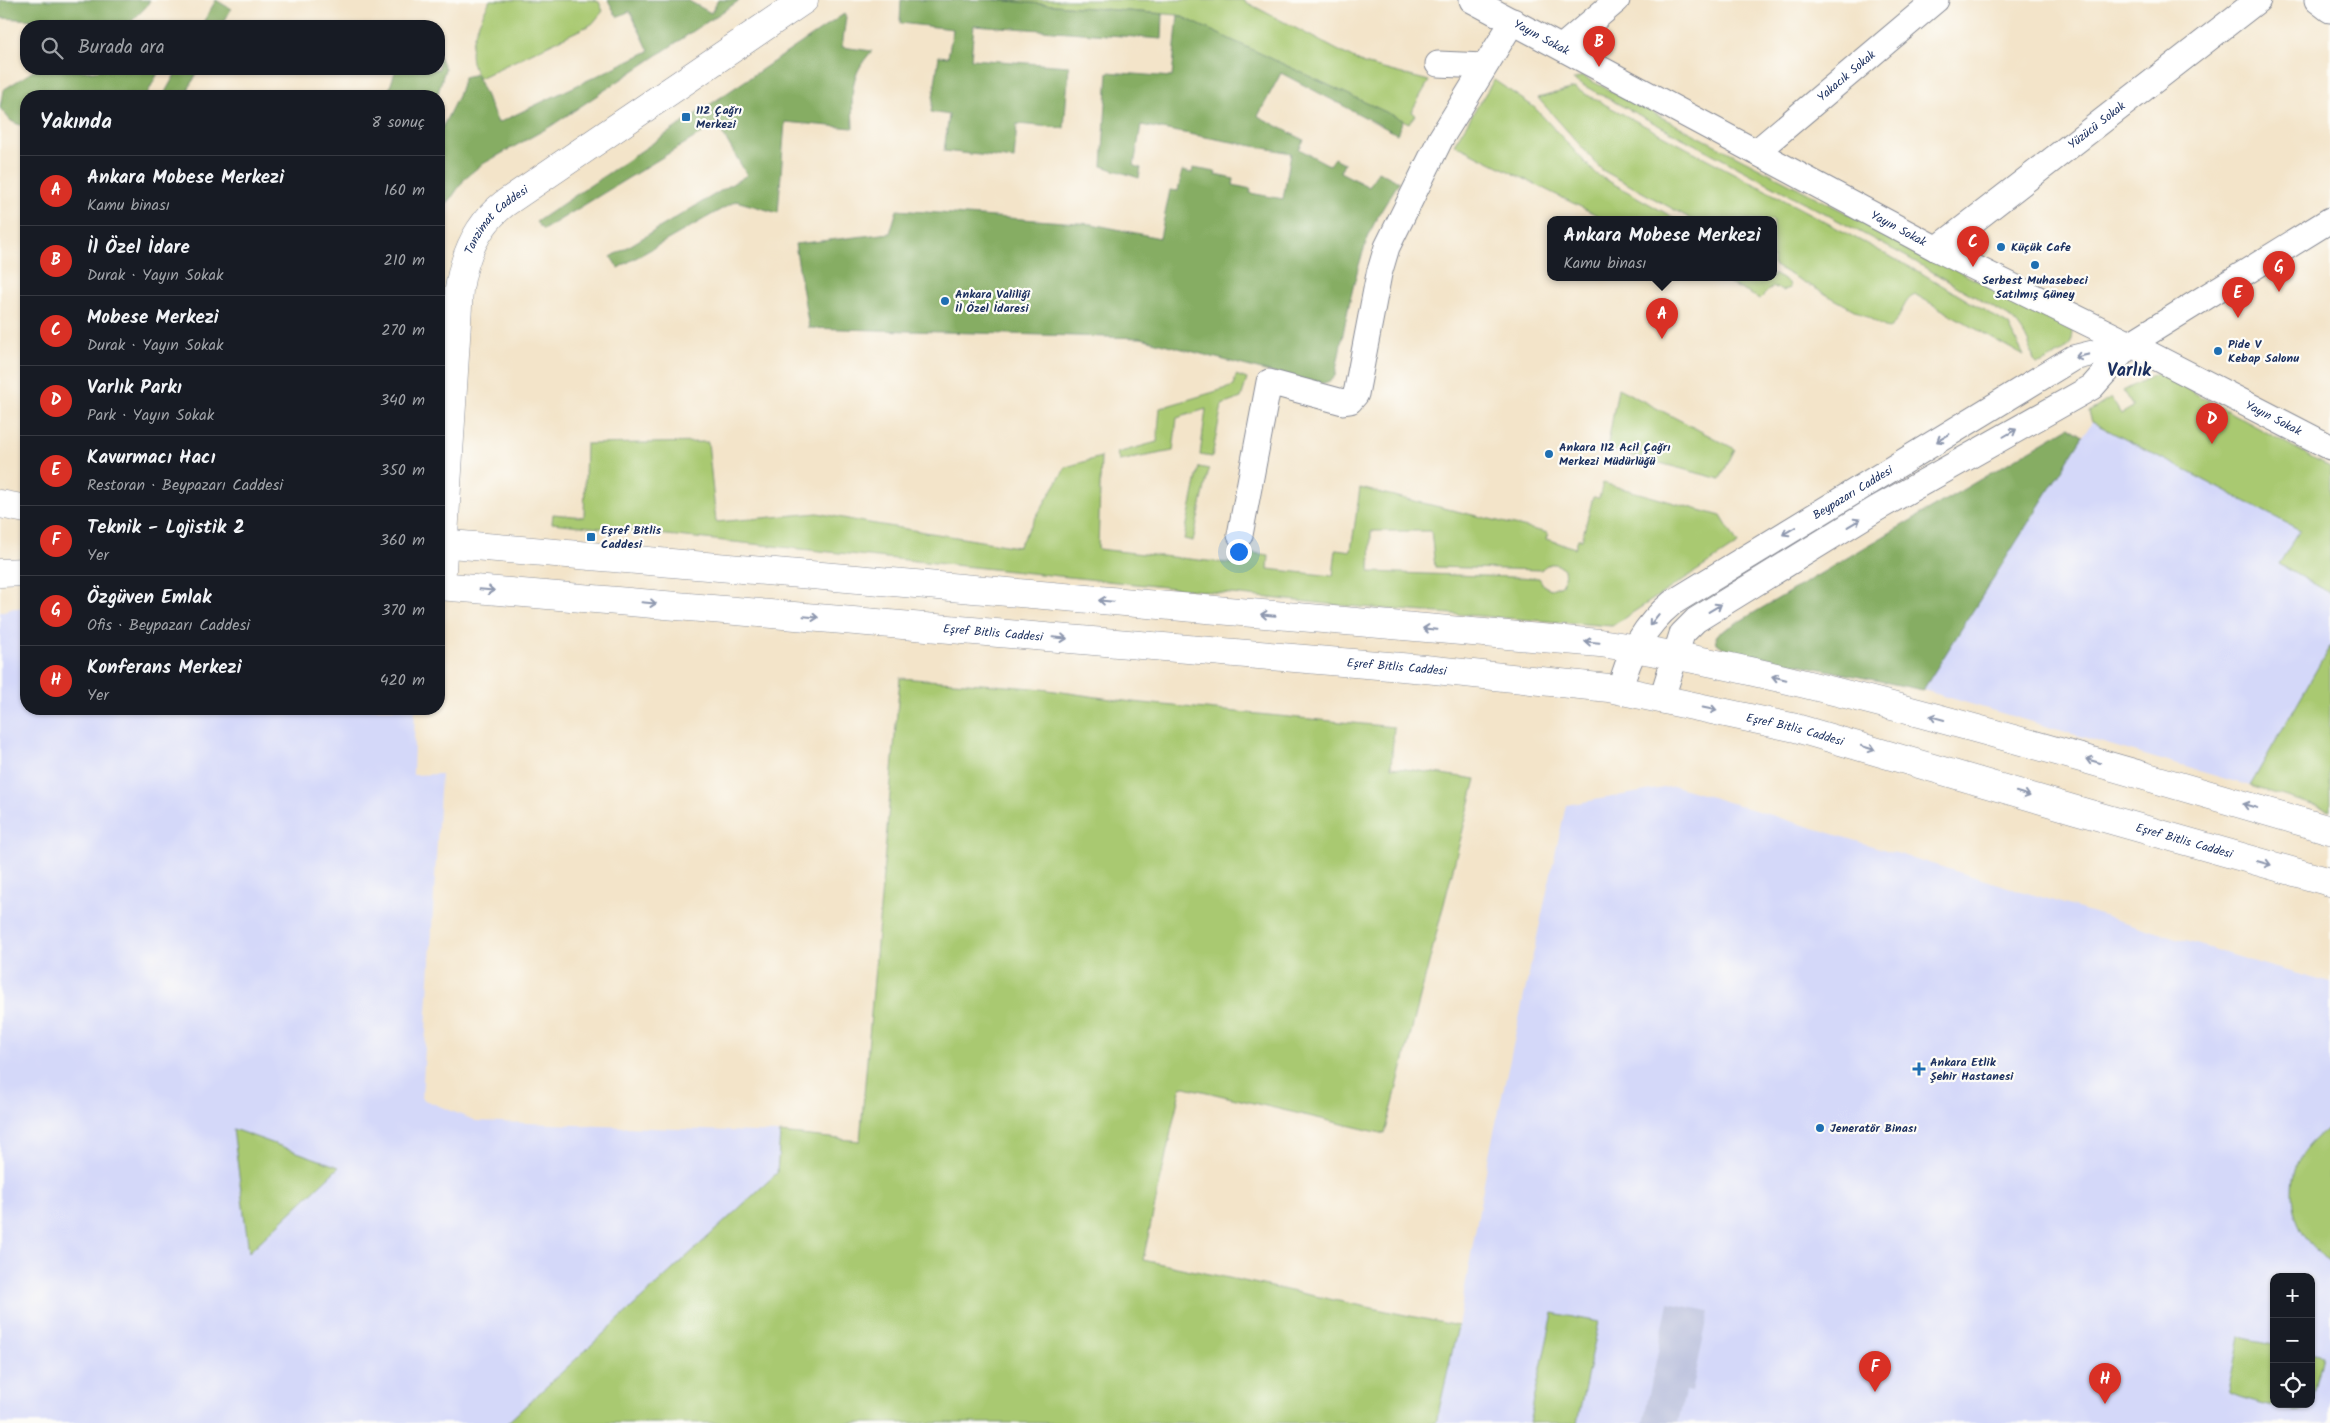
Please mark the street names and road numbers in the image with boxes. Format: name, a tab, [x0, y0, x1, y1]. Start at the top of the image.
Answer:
street label: Yayın Sokak	[1510, 15, 1573, 61]
street label: Yakacık Sokak	[1813, 46, 1880, 107]
street label: Yüzücü Sokak	[2064, 97, 2130, 154]
street label: Tanzimat Caddesi	[460, 180, 533, 257]
street label: Yayın Sokak	[1867, 206, 1930, 252]
street label: Yayın Sokak	[2242, 396, 2305, 441]
street label: Beypazarı Caddesi	[1809, 461, 1898, 525]
street label: Eşref Bitlis Caddesi	[942, 619, 1045, 647]
street label: Eşref Bitlis Caddesi	[1346, 653, 1448, 681]
street label: Eşref Bitlis Caddesi	[1744, 709, 1847, 752]
street label: Eşref Bitlis Caddesi	[2133, 818, 2236, 864]

